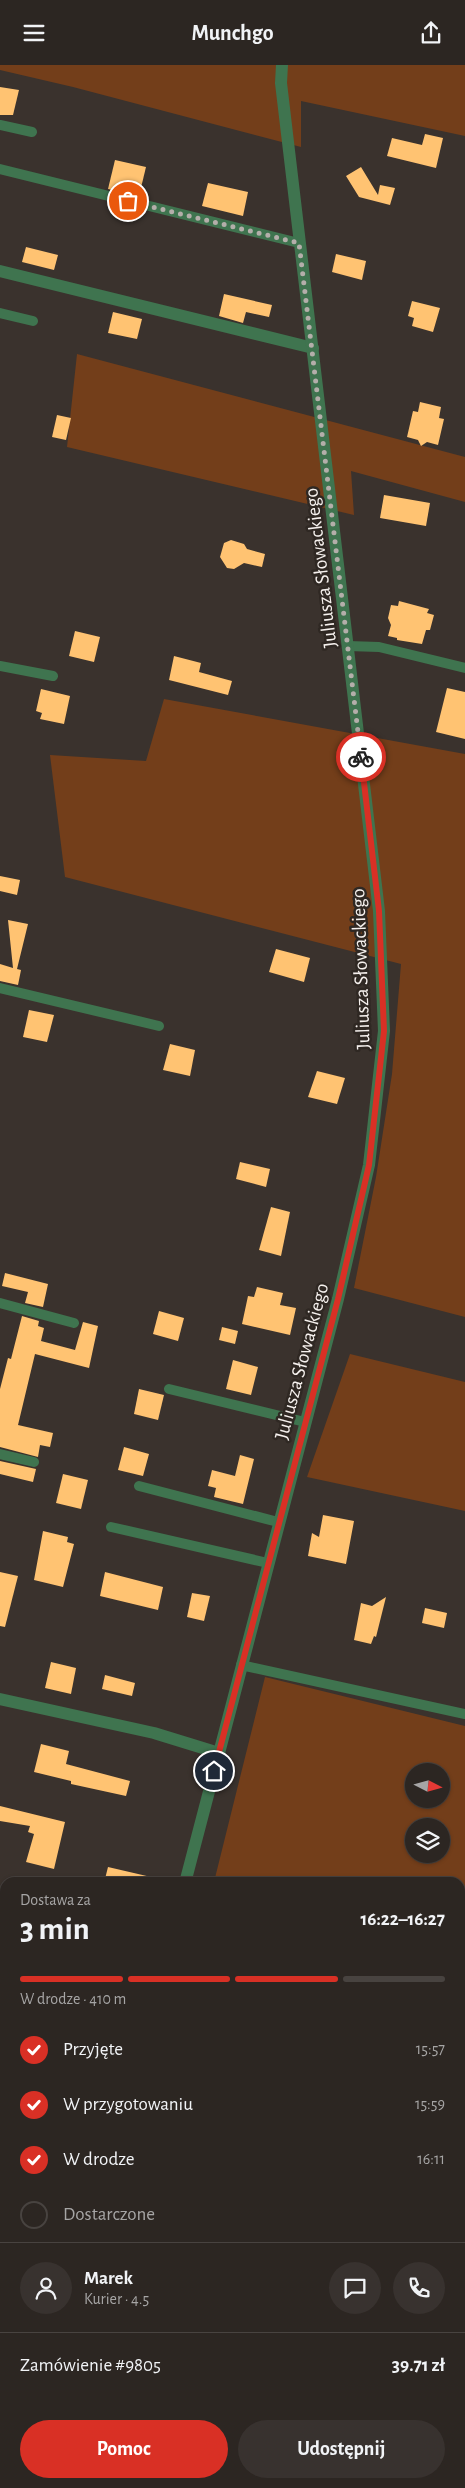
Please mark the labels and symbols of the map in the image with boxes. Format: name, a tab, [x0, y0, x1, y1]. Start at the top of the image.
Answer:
pin	[107, 180, 149, 222]
street label: Juliusza Słowackiego	[301, 487, 341, 649]
courier	[336, 732, 386, 782]
street label: Juliusza Słowackiego	[348, 888, 374, 1050]
street label: Juliusza Słowackiego	[271, 1281, 332, 1442]
pin	[193, 1750, 235, 1792]
north arrow	[405, 1763, 450, 1807]

